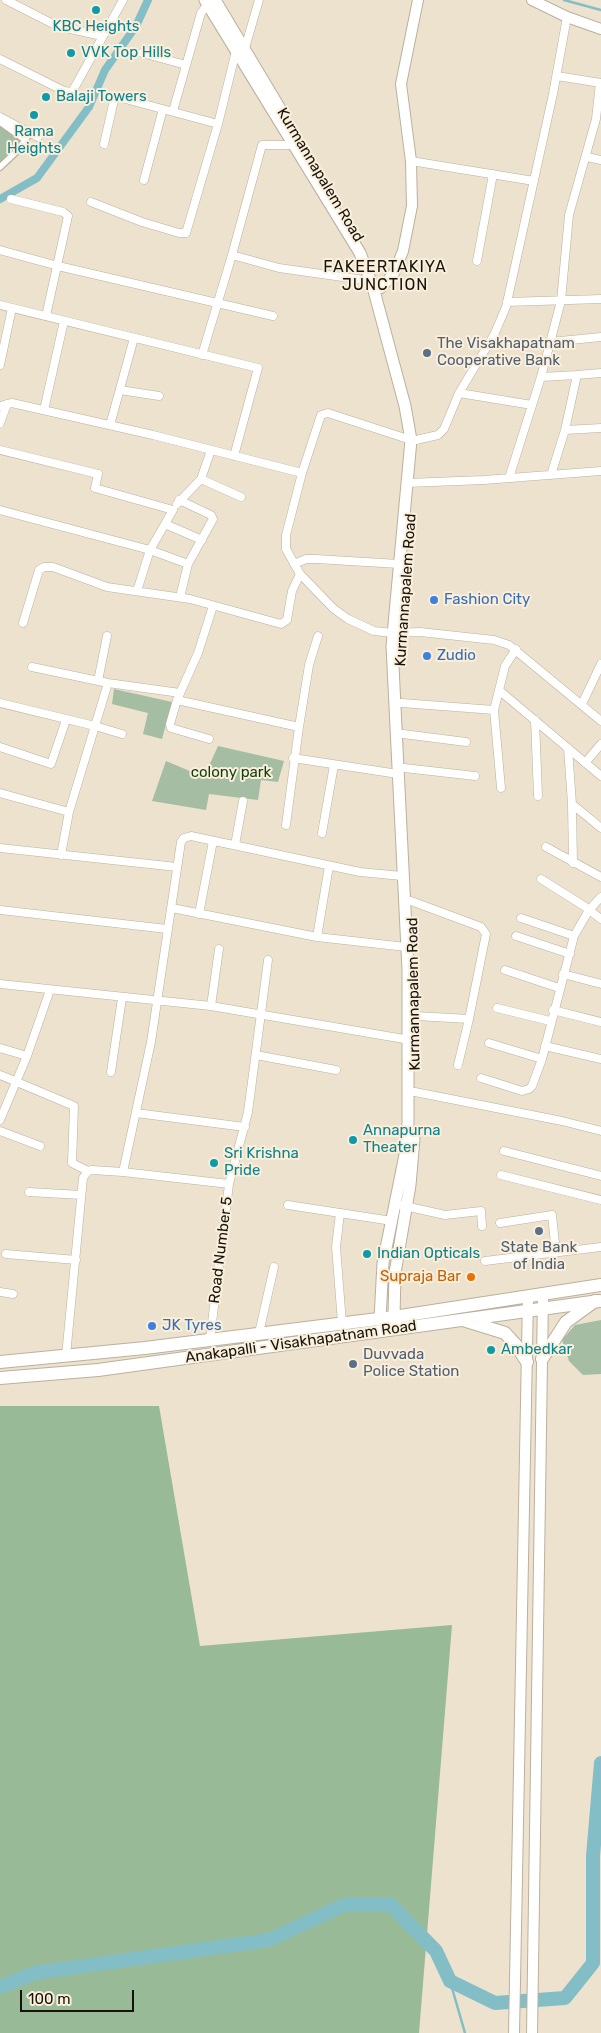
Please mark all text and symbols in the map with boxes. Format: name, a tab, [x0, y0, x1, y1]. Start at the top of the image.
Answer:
marker: KBC Heights	[90, 4, 102, 16]
place label: KBC Heights	[53, 18, 139, 36]
place label: VVK Top Hills	[81, 44, 171, 62]
marker: VVK Top Hills	[65, 47, 77, 59]
place label: Balaji Towers	[56, 88, 147, 106]
marker: Balaji Towers	[40, 91, 52, 103]
street label: Kurmannapalem Road	[273, 105, 367, 245]
marker: Rama Heights	[28, 109, 40, 121]
place label: Rama Heights	[7, 123, 61, 158]
district label: FAKEERTAKIYA JUNCTION	[322, 257, 448, 295]
place label: The Visakhapatnam Cooperative Bank	[437, 335, 575, 370]
marker: The Visakhapatnam Cooperative Bank	[421, 347, 433, 359]
street label: Kurmannapalem Road	[392, 513, 420, 667]
place label: Fashion City	[444, 591, 530, 609]
marker: Fashion City	[428, 594, 440, 606]
place label: Zudio	[437, 647, 476, 665]
marker: Zudio	[421, 650, 433, 662]
park label: colony park	[191, 764, 271, 782]
street label: Kurmannapalem Road	[404, 917, 424, 1071]
place label: Annapurna Theater	[363, 1122, 441, 1157]
marker: Annapurna Theater	[347, 1134, 359, 1146]
place label: Sri Krishna Pride	[224, 1145, 299, 1180]
marker: Sri Krishna Pride	[208, 1157, 220, 1169]
street label: Road Number 5	[206, 1195, 236, 1305]
marker: State Bank of India	[533, 1225, 545, 1237]
place label: State Bank of India	[501, 1239, 577, 1274]
place label: Indian Opticals	[377, 1245, 480, 1263]
marker: Indian Opticals	[361, 1248, 373, 1260]
place label: Supraja Bar	[380, 1268, 461, 1286]
marker: Supraja Bar	[465, 1271, 477, 1283]
place label: JK Tyres	[162, 1317, 222, 1335]
street label: Anakapalli - Visakhapatnam Road	[184, 1317, 418, 1367]
marker: JK Tyres	[146, 1320, 158, 1332]
place label: Ambedkar	[501, 1341, 572, 1359]
marker: Ambedkar	[485, 1344, 497, 1356]
place label: Duvvada Police Station	[363, 1346, 459, 1381]
marker: Duvvada Police Station	[347, 1358, 359, 1370]
scale bar	[22, 1980, 136, 2012]
text: 100 m	[28, 1990, 70, 2008]

